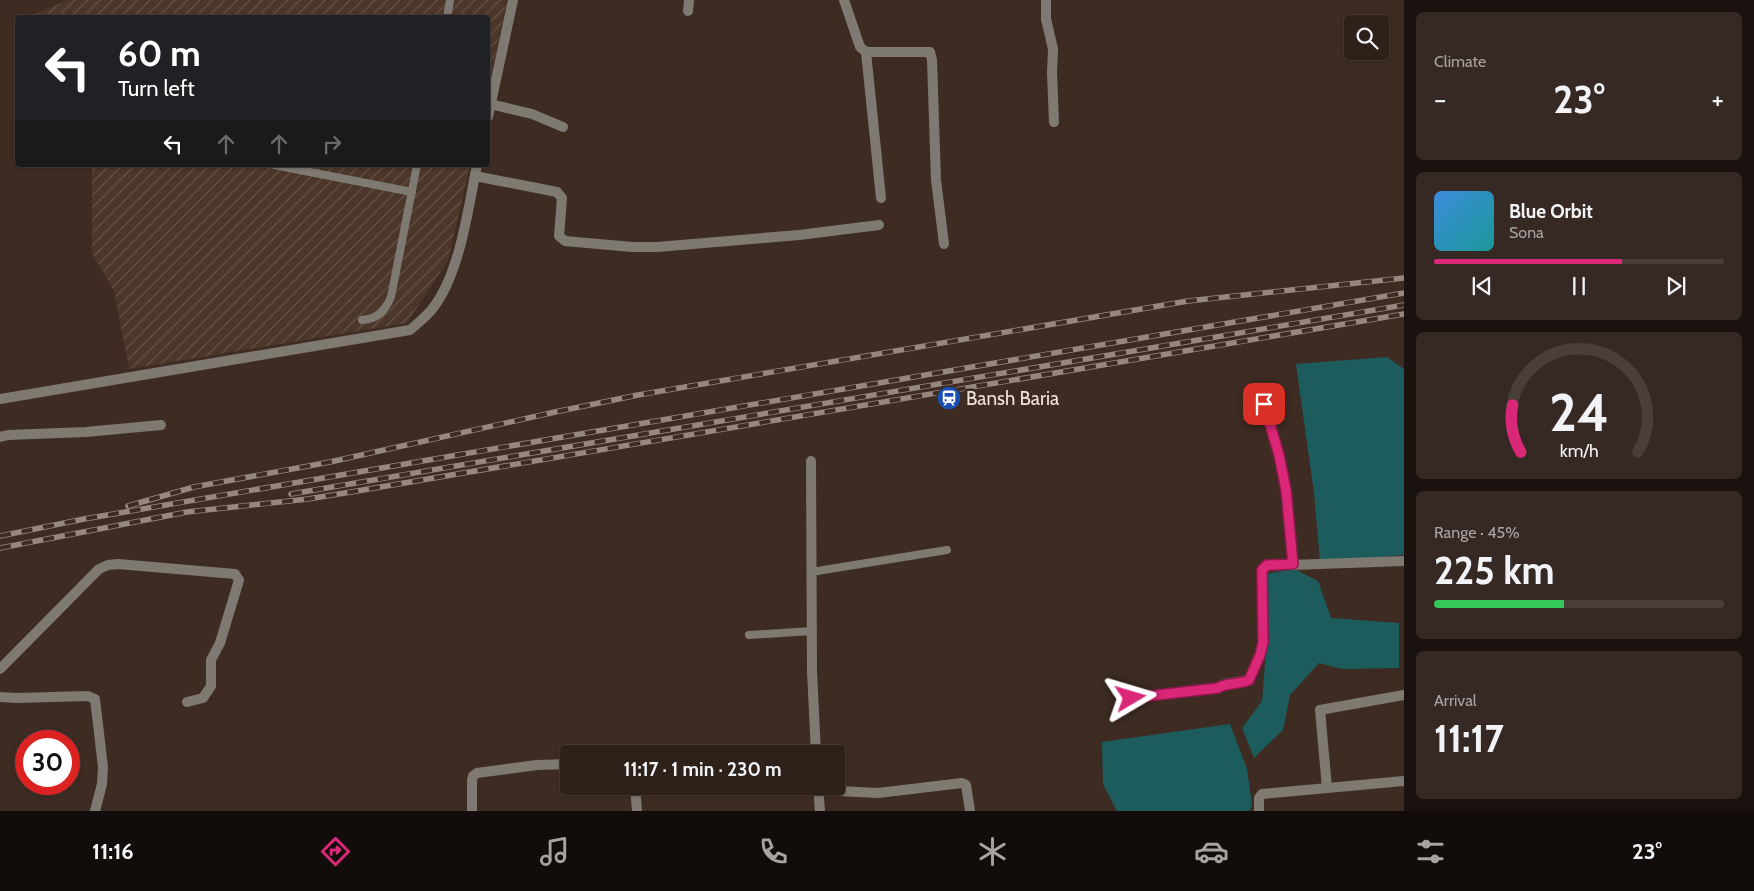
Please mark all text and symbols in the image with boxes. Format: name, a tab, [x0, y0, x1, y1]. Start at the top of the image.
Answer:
map controls	[1344, 15, 1389, 60]
button: search	[1344, 15, 1389, 60]
text: 60 m	[118, 32, 201, 75]
icon: left	[35, 35, 100, 100]
text: Climate	[1434, 52, 1486, 71]
text: Turn left	[118, 75, 195, 102]
text: 23°	[1553, 76, 1605, 123]
text: −	[1434, 82, 1446, 116]
text: +	[1712, 82, 1724, 116]
icon: left	[159, 130, 187, 158]
icon: ahead	[212, 130, 240, 158]
icon: ahead	[265, 130, 293, 158]
icon: right	[318, 130, 346, 158]
text: Blue Orbit	[1509, 200, 1593, 223]
text: Sona	[1509, 223, 1544, 242]
icon: previous	[1468, 272, 1496, 300]
icon: pause	[1565, 272, 1593, 300]
icon: next	[1662, 272, 1690, 300]
text: 24	[1549, 381, 1609, 444]
pin	[1243, 383, 1285, 425]
station icon: Bansh Baria	[936, 385, 962, 411]
place label: Bansh Baria	[966, 387, 1059, 410]
icon: arrive	[1250, 390, 1278, 418]
text: km/h	[1559, 440, 1599, 461]
text: Range · 45%	[1434, 523, 1520, 542]
text: 225 km	[1434, 547, 1555, 594]
position arrow	[1104, 671, 1156, 723]
text: Arrival	[1434, 691, 1477, 710]
text: 11:17	[1434, 715, 1504, 762]
speed limit sign: 30	[15, 730, 80, 795]
text: 11:17 · 1 min · 230 m	[623, 758, 782, 781]
icon: directions	[318, 834, 353, 869]
icon: music	[537, 834, 572, 869]
icon: phone	[756, 834, 791, 869]
icon: climate	[975, 834, 1010, 869]
icon: car	[1194, 834, 1229, 869]
icon: filters	[1413, 834, 1448, 869]
text: 11:16	[92, 838, 134, 865]
text: 23°	[1632, 838, 1662, 865]

